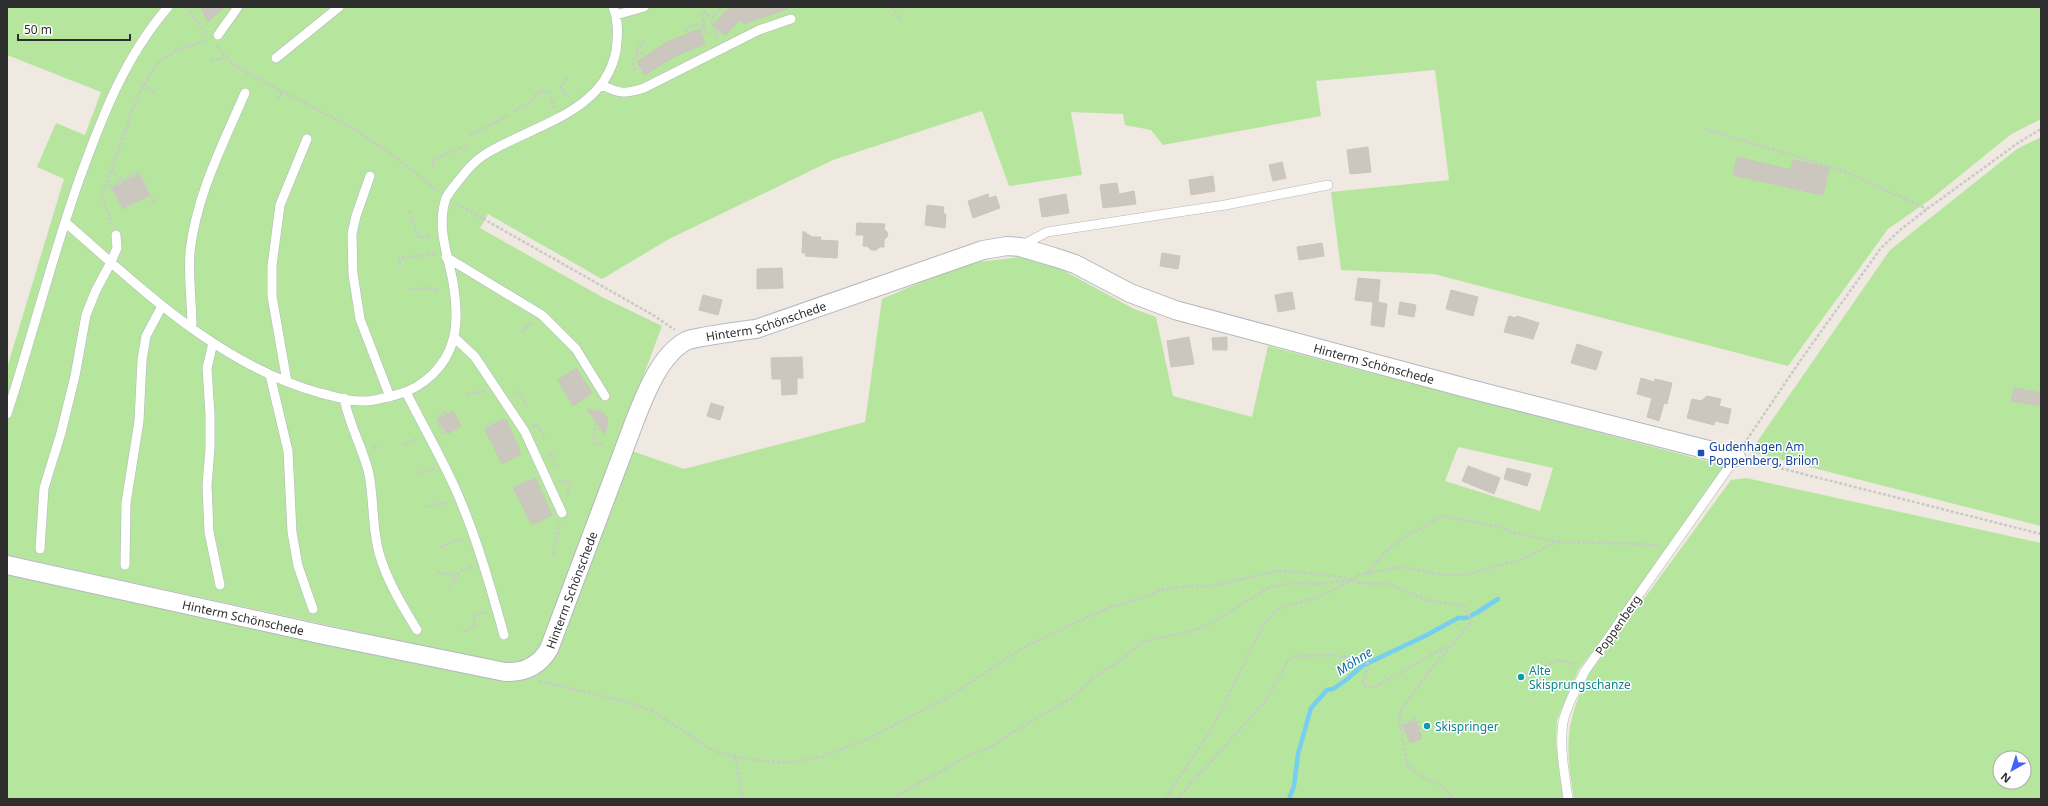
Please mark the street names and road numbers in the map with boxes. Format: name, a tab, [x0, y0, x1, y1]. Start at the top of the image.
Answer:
street label: Hinterm Schönschede	[705, 297, 829, 345]
street label: Hinterm Schönschede	[1312, 339, 1436, 388]
street label: Hinterm Schönschede	[541, 529, 601, 651]
street label: Poppenberg	[1591, 592, 1645, 658]
street label: Hinterm Schönschede	[181, 595, 306, 639]

